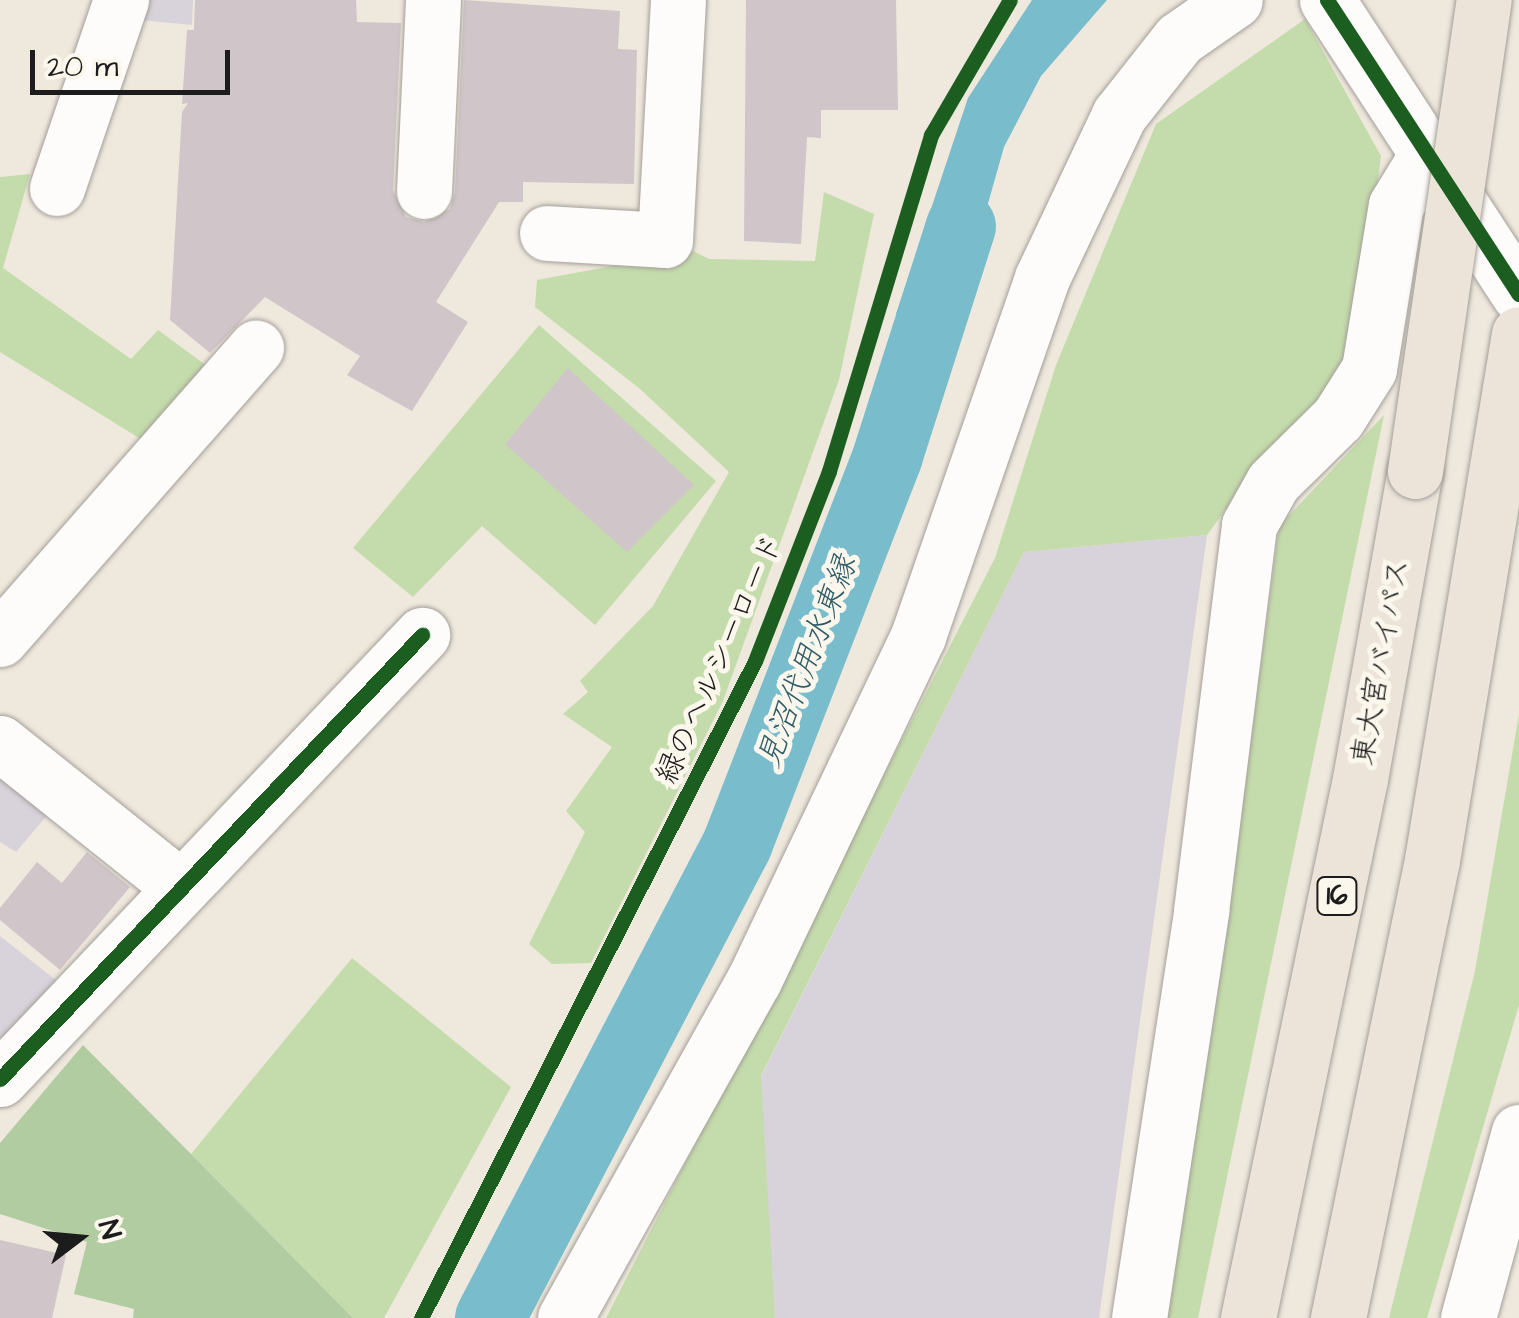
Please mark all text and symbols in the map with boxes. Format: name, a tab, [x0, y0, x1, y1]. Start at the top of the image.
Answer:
scale bar	[35, 30, 235, 92]
text: 20 m	[47, 46, 118, 88]
street label: 緑のヘルシーロード	[649, 528, 791, 790]
water label: 見沼代用水東縁	[750, 551, 866, 773]
street label: 東大宮バイパス	[1345, 555, 1417, 769]
road number: 16	[1314, 873, 1360, 919]
north arrow	[30, 1188, 130, 1288]
text: N	[88, 1216, 130, 1243]

